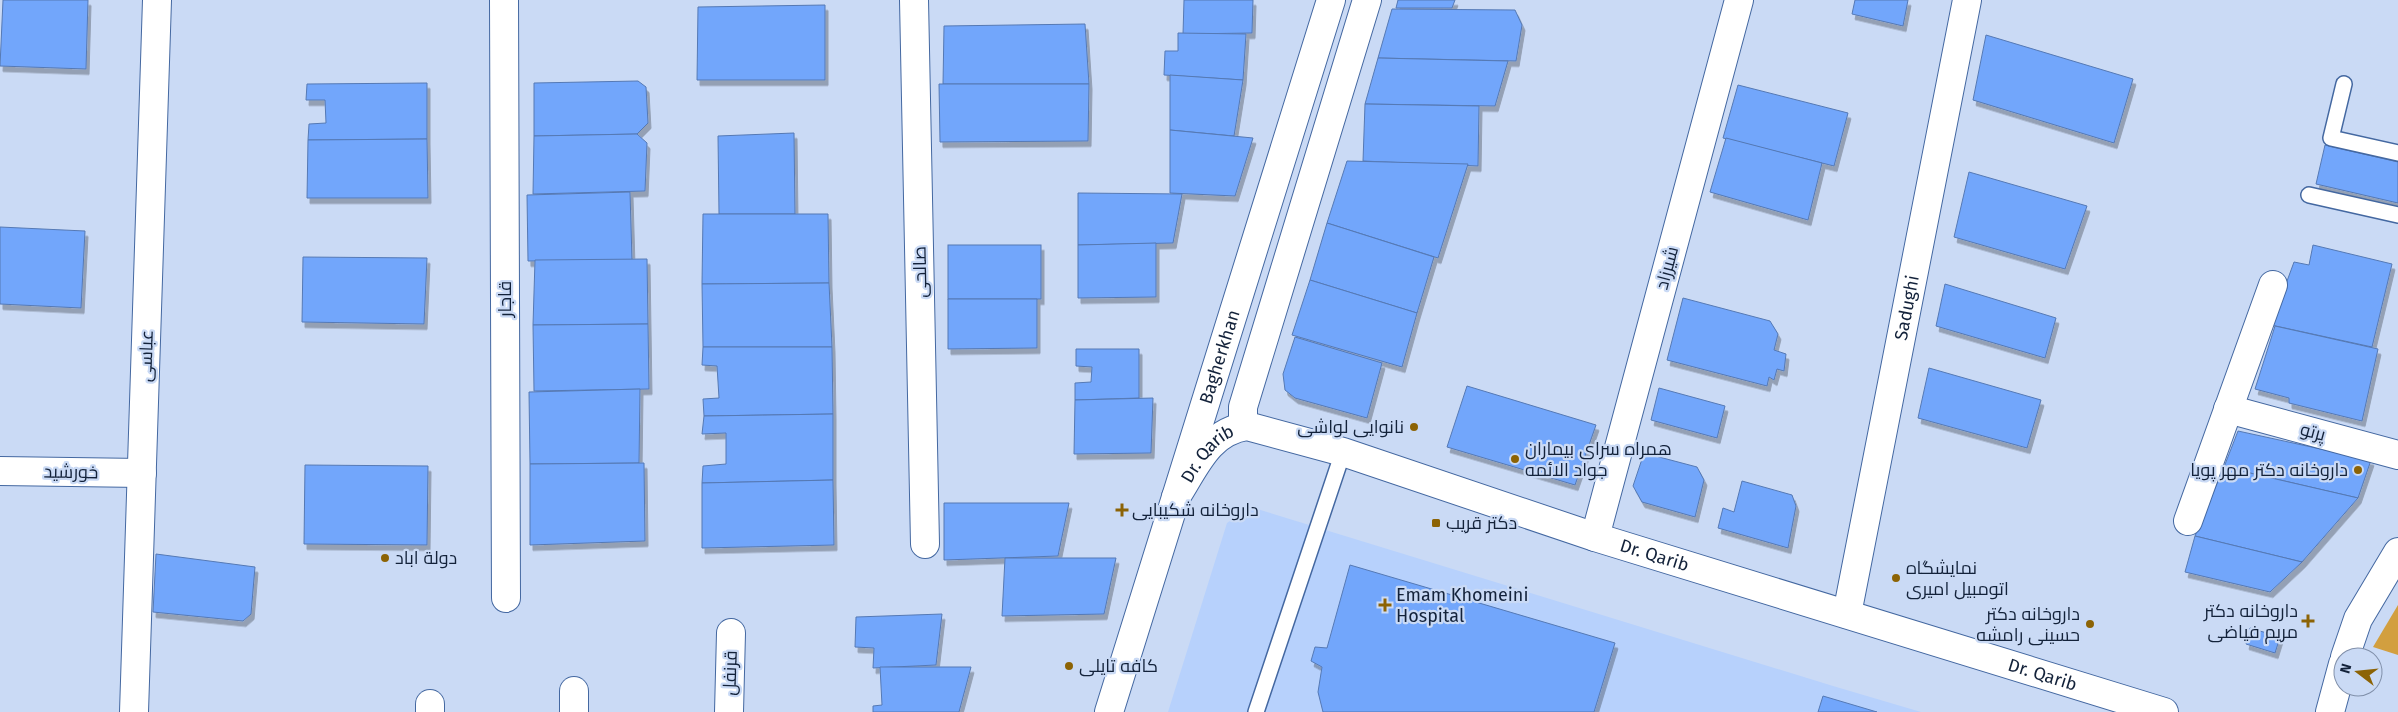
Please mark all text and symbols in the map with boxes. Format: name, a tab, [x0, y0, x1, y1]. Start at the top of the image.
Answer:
street label: شیرزاد	[1651, 244, 1683, 292]
street label: صالحی	[909, 246, 931, 298]
street label: Sadughi	[1890, 273, 1924, 342]
street label: قاجار	[494, 281, 516, 318]
street label: Bagherkhan	[1195, 307, 1245, 407]
street label: عباسی	[134, 330, 158, 382]
place label: نانوایی لواشی	[1297, 416, 1404, 438]
street label: پرتو	[2298, 418, 2328, 447]
street label: Dr. Qarib	[1176, 420, 1237, 487]
marker: نانوایی لواشی	[1408, 421, 1420, 433]
place label: همراه سرای بیماران جواد الائمه	[1525, 438, 1672, 481]
marker: همراه سرای بیماران جواد الائمه	[1509, 453, 1521, 465]
place label: داروخانه دکتر مهر پویا	[2190, 459, 2348, 482]
street label: خورشید	[43, 461, 99, 483]
marker: داروخانه دکتر مهر پویا	[2352, 464, 2364, 476]
place label: داروخانه شکیبایی	[1132, 499, 1259, 521]
marker: داروخانه شکیبایی	[1116, 504, 1128, 516]
place label: دکتر قریب	[1446, 512, 1517, 534]
marker: دکتر قریب	[1430, 517, 1442, 529]
street label: Dr. Qarib	[1617, 534, 1692, 576]
place label: دولة اباد	[395, 547, 457, 569]
marker: دولة اباد	[379, 552, 391, 564]
place label: نمایشگاه اتومبیل امیری	[1906, 557, 2009, 600]
marker: نمایشگاه اتومبیل امیری	[1890, 572, 1902, 584]
place label: Emam Khomeini Hospital	[1396, 584, 1528, 627]
marker: Emam Khomeini Hospital	[1378, 598, 1392, 612]
place label: داروخانه دکتر مریم فیاضی	[2203, 600, 2298, 644]
place label: داروخانه دکتر حسینی رامشه	[1976, 603, 2080, 646]
marker: داروخانه دکتر مریم فیاضی	[2302, 615, 2314, 627]
marker: داروخانه دکتر حسینی رامشه	[2084, 618, 2096, 630]
north arrow	[2333, 647, 2383, 697]
street label: قرنفل	[718, 650, 742, 696]
street label: Dr. Qarib	[2005, 654, 2080, 696]
place label: کافه تایلی	[1079, 655, 1158, 677]
marker: کافه تایلی	[1063, 660, 1075, 672]
text: N	[2337, 662, 2355, 675]

